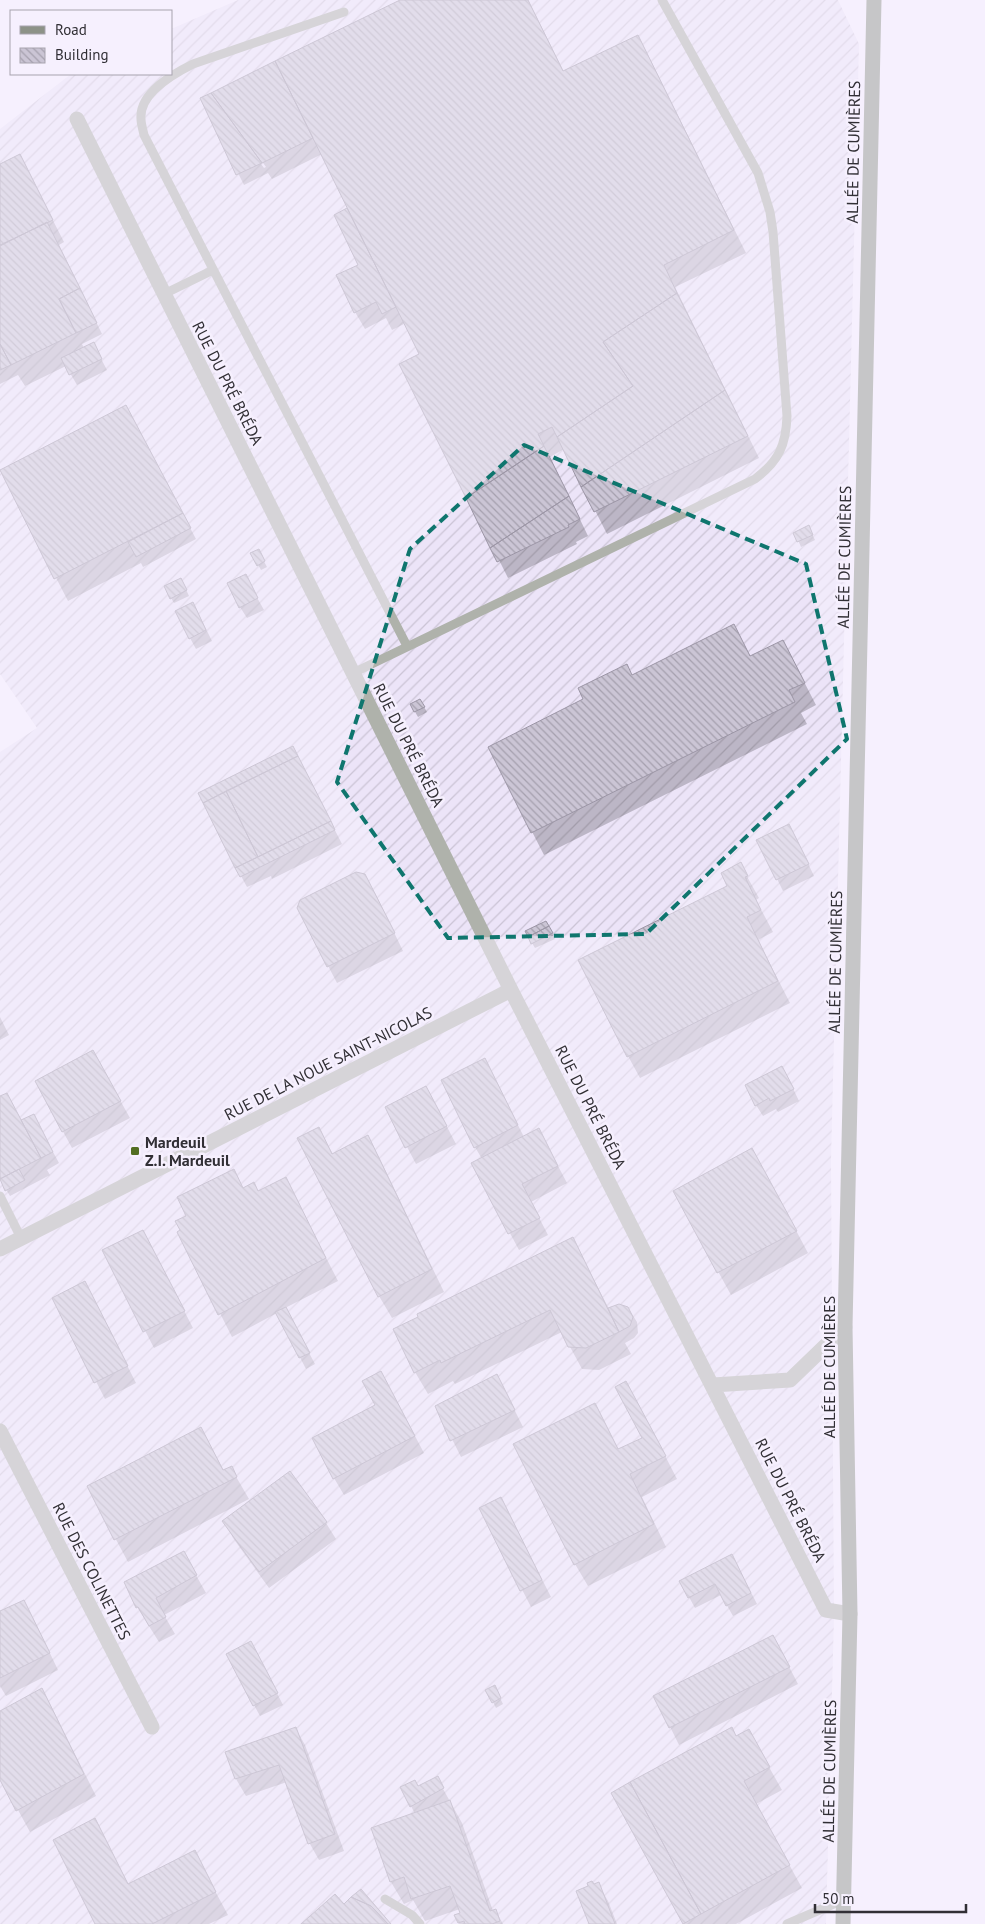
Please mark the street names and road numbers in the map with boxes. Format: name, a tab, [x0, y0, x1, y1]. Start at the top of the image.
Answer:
street label: ALLÉE DE CUMIÈRES	[842, 80, 864, 224]
street label: RUE DU PRÉ BRÉDA	[188, 318, 268, 449]
street label: ALLÉE DE CUMIÈRES	[833, 485, 855, 629]
street label: RUE DU PRÉ BRÉDA	[369, 680, 449, 811]
street label: ALLÉE DE CUMIÈRES	[824, 890, 846, 1034]
street label: RUE DE LA NOUE SAINT-NICOLAS	[221, 1002, 435, 1124]
street label: RUE DU PRÉ BRÉDA	[551, 1042, 631, 1173]
street label: ALLÉE DE CUMIÈRES	[819, 1296, 839, 1438]
street label: RUE DU PRÉ BRÉDA	[751, 1435, 831, 1566]
street label: RUE DES COLINETTES	[49, 1499, 135, 1643]
street label: ALLÉE DE CUMIÈRES	[818, 1699, 840, 1843]

